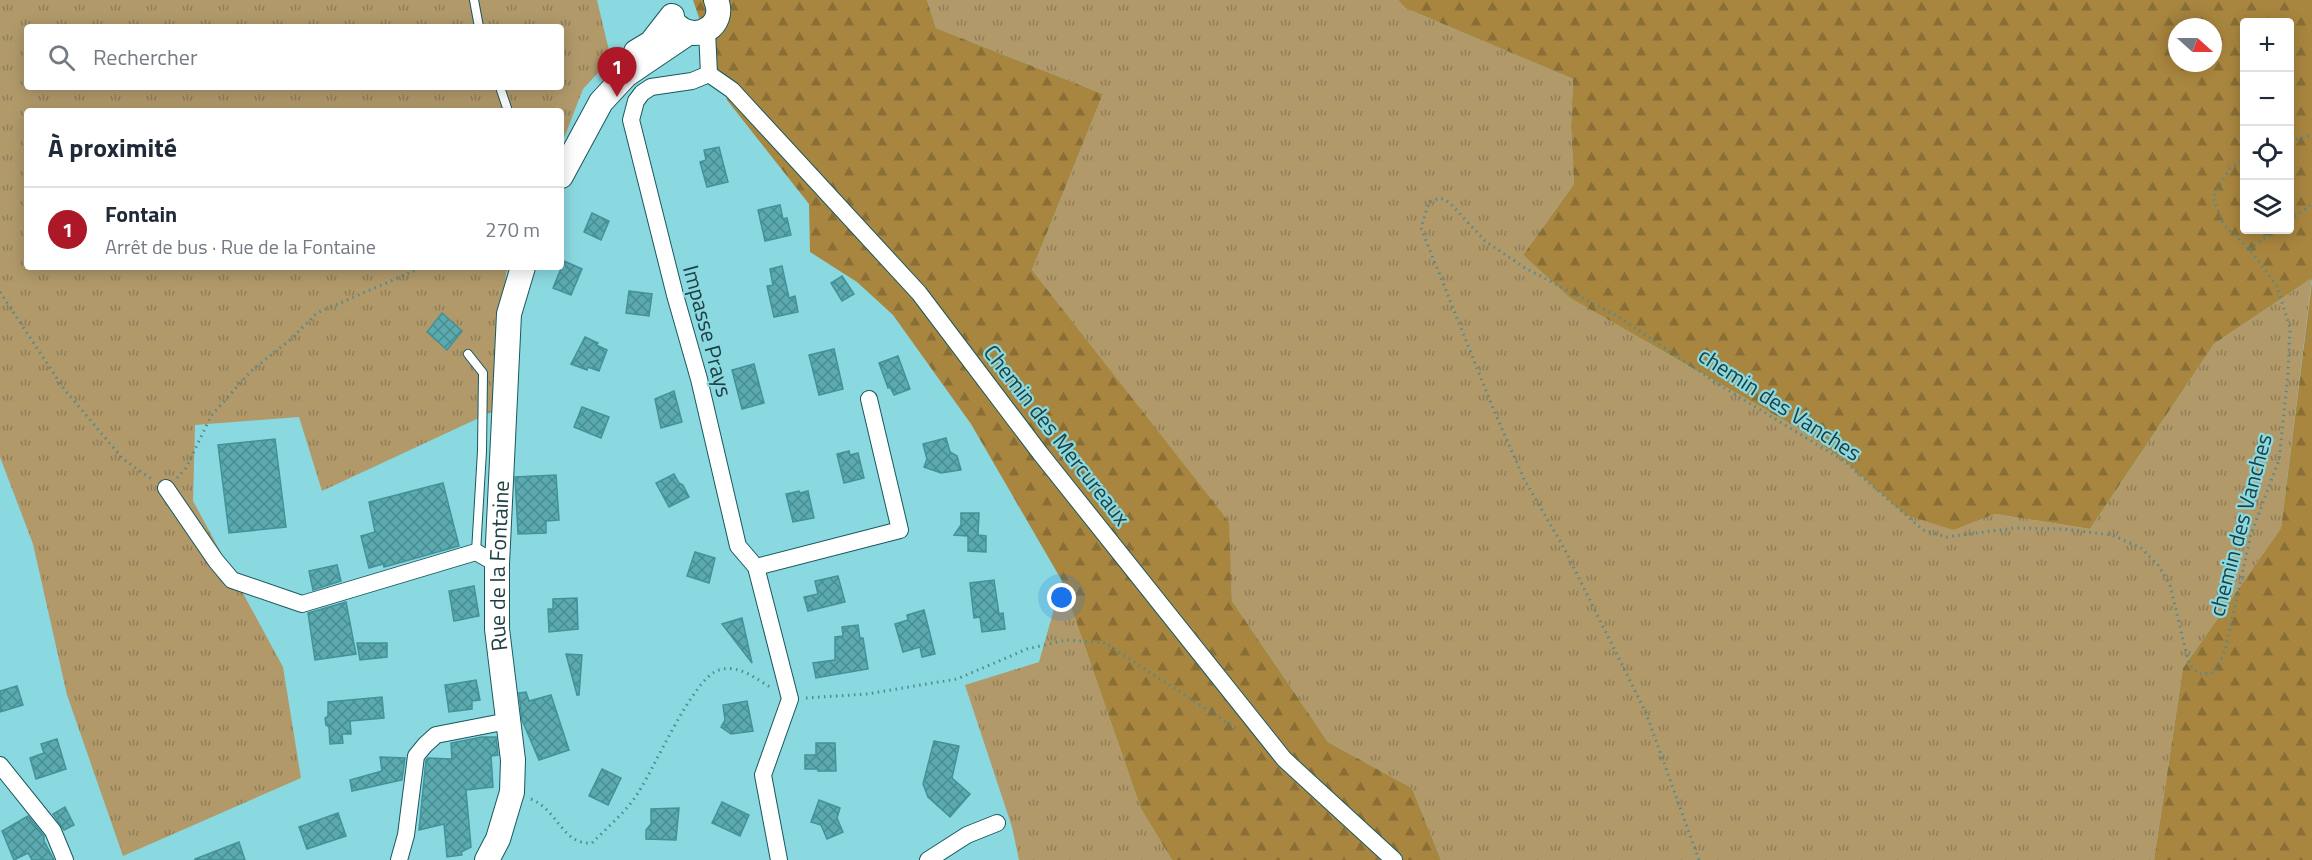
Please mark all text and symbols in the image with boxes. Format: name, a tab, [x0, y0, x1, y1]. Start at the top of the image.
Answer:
north arrow	[2168, 18, 2222, 72]
map controls	[2240, 18, 2294, 234]
button: +	[2240, 18, 2294, 72]
search box	[24, 24, 564, 90]
text: Rechercher	[93, 40, 198, 74]
icon: search	[45, 41, 78, 74]
pin: 1	[598, 48, 636, 97]
button: −	[2240, 72, 2294, 126]
button: locate	[2240, 126, 2294, 180]
text: À proximité	[48, 128, 177, 167]
button: layers	[2240, 180, 2294, 234]
text: Fontain	[105, 197, 177, 231]
text: 1	[62, 214, 73, 245]
text: 270 m	[485, 214, 540, 245]
text: Arrêt de bus · Rue de la Fontaine	[105, 231, 376, 262]
street label: Impasse Prays	[674, 261, 742, 401]
street label: Chemin des Mercureaux	[975, 337, 1139, 533]
street label: chemin des Vanches	[1692, 339, 1868, 469]
street label: chemin des Vanches	[2199, 430, 2281, 620]
street label: Rue de la Fontaine	[480, 480, 518, 653]
your location	[1047, 583, 1076, 612]

